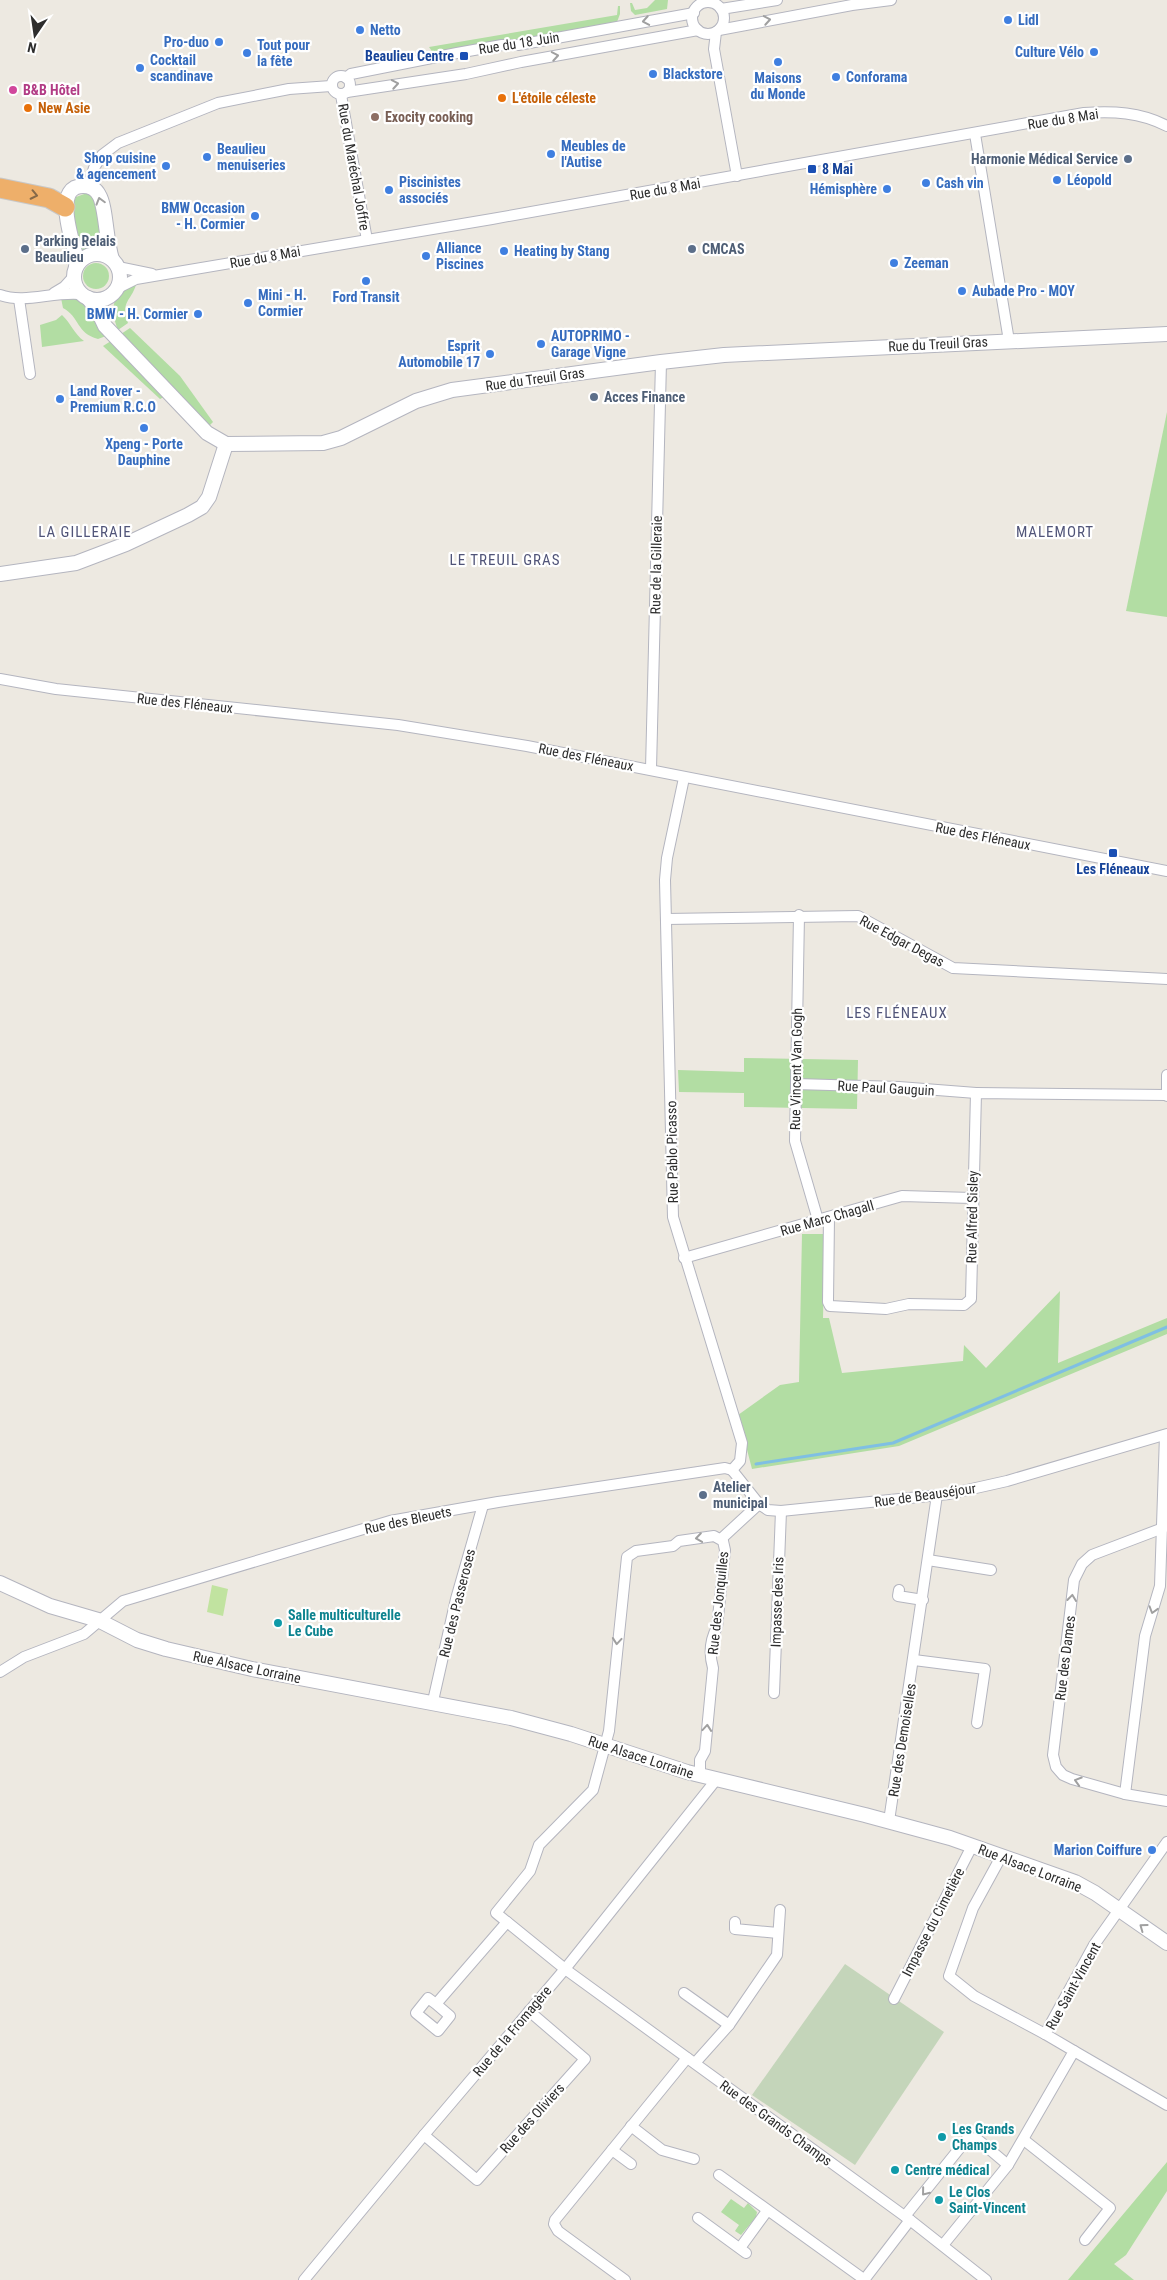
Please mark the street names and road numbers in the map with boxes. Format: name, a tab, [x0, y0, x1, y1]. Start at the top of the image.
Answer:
street label: Rue du 18 Juin	[478, 29, 560, 57]
street label: Rue du Maréchal Joffre	[335, 102, 373, 232]
street label: Rue du 8 Mai	[1026, 106, 1100, 132]
street label: Rue du 8 Mai	[628, 175, 702, 203]
street label: Rue du 8 Mai	[228, 243, 302, 271]
street label: Rue du Treuil Gras	[888, 333, 988, 355]
street label: Rue du Treuil Gras	[484, 364, 586, 394]
street label: Rue de la Gilleraie	[647, 515, 665, 615]
street label: Rue des Fléneaux	[136, 690, 234, 716]
street label: Rue des Fléneaux	[537, 740, 635, 774]
street label: Rue des Fléneaux	[934, 819, 1032, 853]
street label: Rue Edgar Degas	[857, 912, 947, 970]
street label: Rue Vincent Van Gogh	[787, 1008, 805, 1130]
street label: Rue Paul Gauguin	[837, 1077, 935, 1099]
street label: Rue Pablo Picasso	[663, 1101, 681, 1203]
street label: Rue Alfred Sisley	[963, 1170, 981, 1264]
street label: Rue Marc Chagall	[778, 1197, 876, 1239]
street label: Rue de Beauséjour	[873, 1480, 977, 1510]
street label: Rue des Bleuets	[363, 1503, 453, 1537]
street label: Rue des Passeroses	[436, 1547, 478, 1659]
street label: Rue des Jonquilles	[705, 1550, 731, 1656]
street label: Impasse des Iris	[767, 1556, 787, 1648]
street label: Rue des Dames	[1052, 1615, 1078, 1701]
street label: Rue Alsace Lorraine	[192, 1648, 303, 1686]
street label: Rue des Demoiselles	[885, 1682, 919, 1798]
street label: Rue Alsace Lorraine	[586, 1732, 696, 1782]
street label: Rue Alsace Lorraine	[976, 1841, 1085, 1895]
street label: Impasse du Cimetière	[899, 1865, 968, 1979]
street label: Rue Saint-Vincent	[1042, 1940, 1104, 2032]
street label: Rue de la Fromagère	[470, 1982, 555, 2079]
street label: Rue des Grands Champs	[717, 2077, 835, 2169]
street label: Rue des Oliviers	[496, 2080, 568, 2156]

